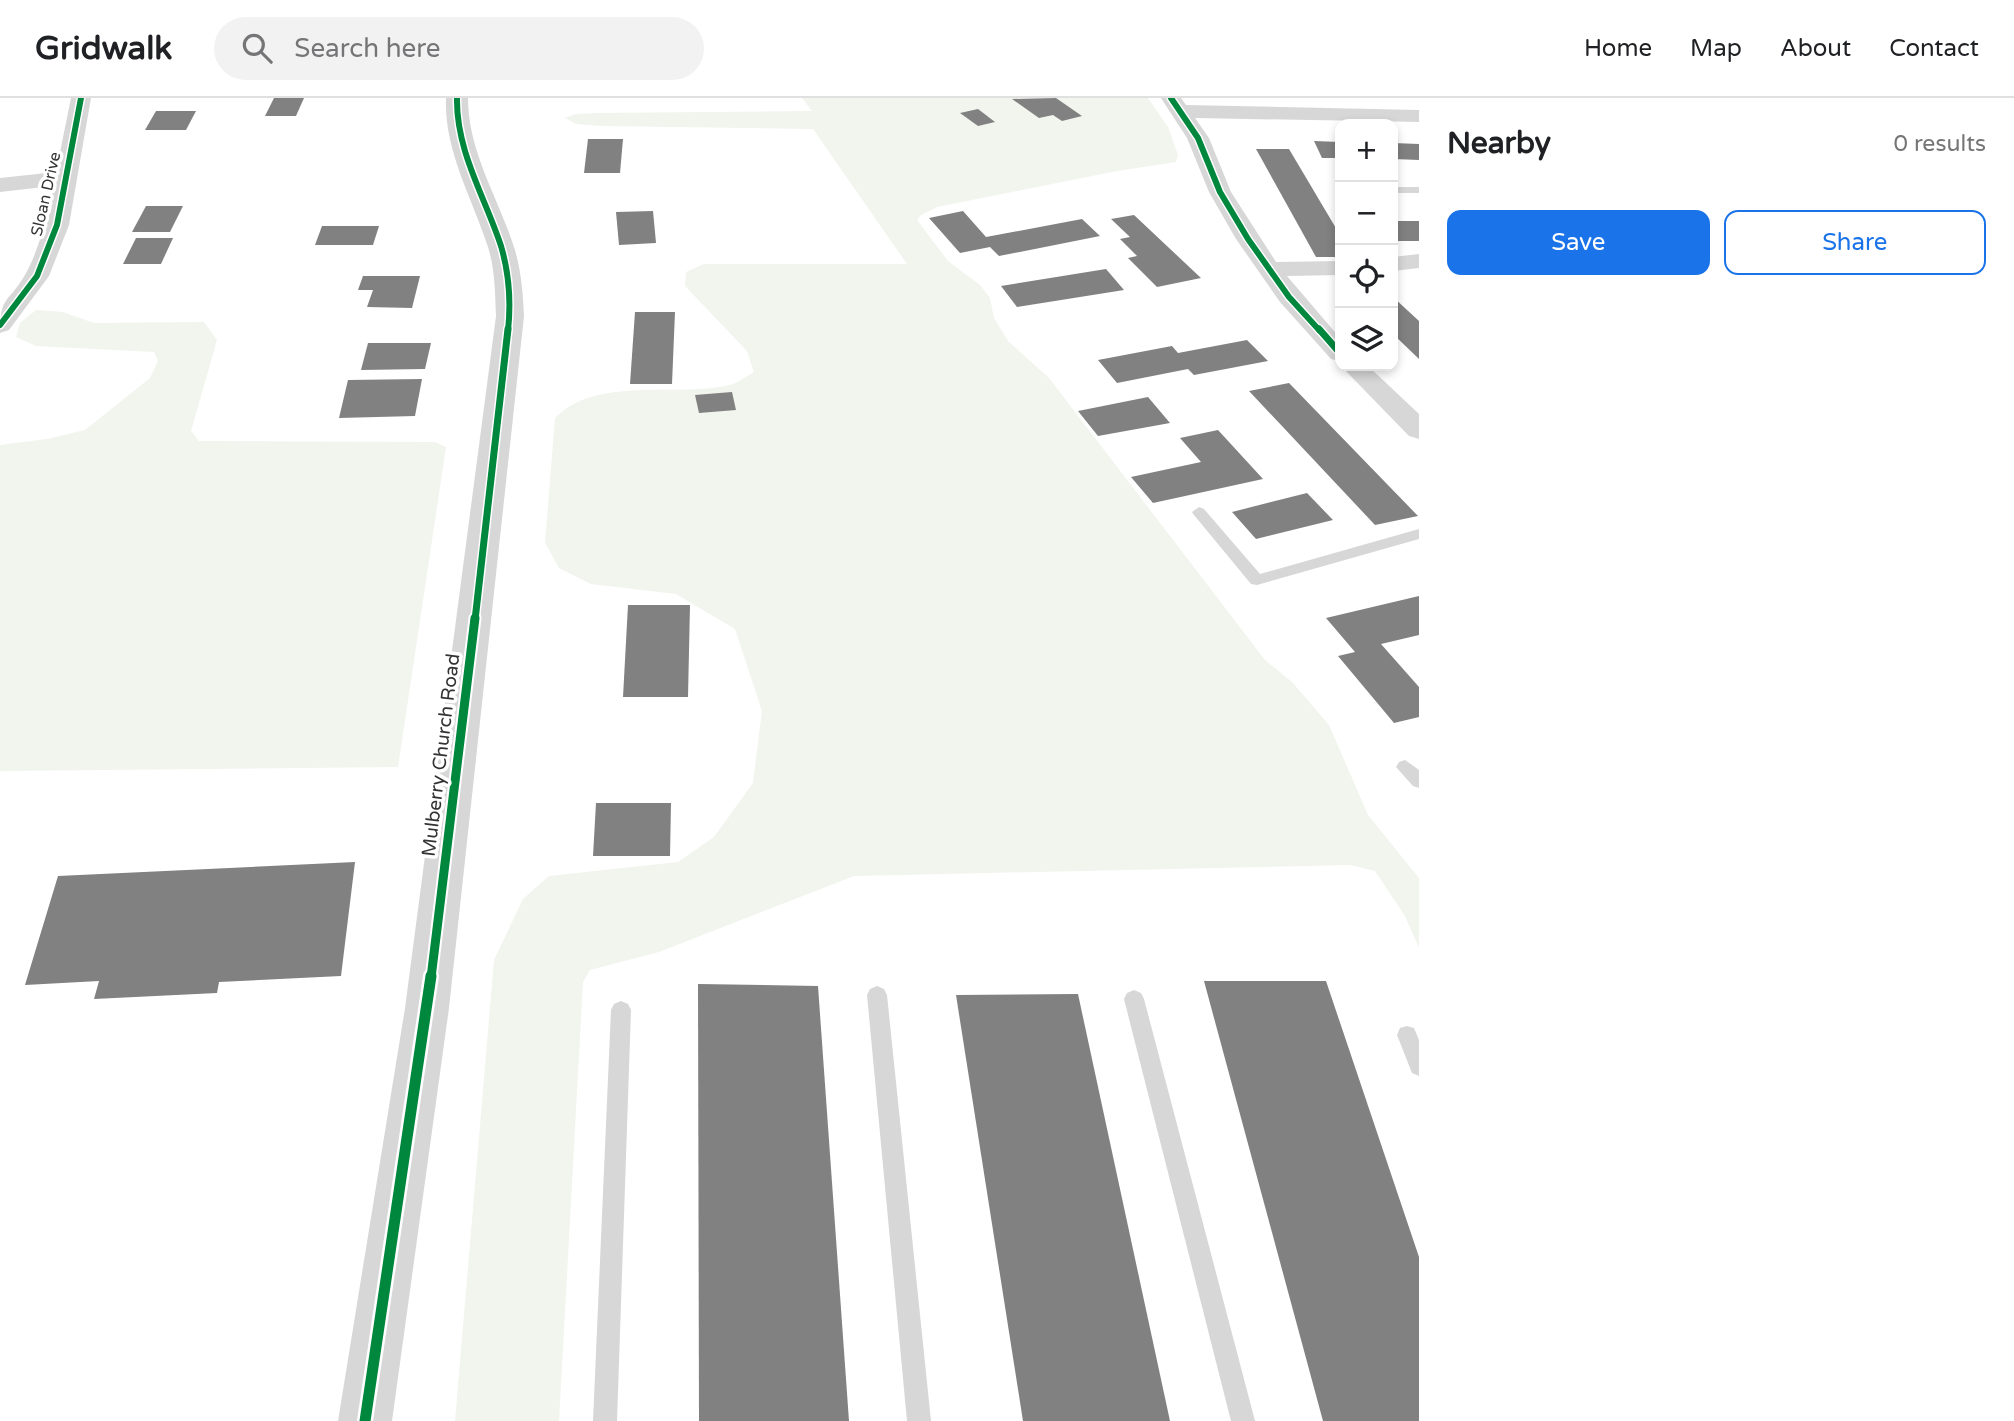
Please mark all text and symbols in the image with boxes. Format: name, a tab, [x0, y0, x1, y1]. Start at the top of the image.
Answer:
search box	[214, 17, 704, 80]
text: Gridwalk	[35, 29, 172, 68]
icon: search	[238, 29, 276, 67]
text: Search here	[294, 33, 441, 64]
text: Home	[1584, 34, 1652, 63]
text: Map	[1690, 34, 1742, 63]
text: About	[1780, 34, 1851, 63]
text: Contact	[1889, 34, 1979, 63]
map controls	[1335, 119, 1398, 371]
button: +	[1335, 119, 1398, 182]
text: Nearby	[1447, 125, 1551, 162]
text: 0 results	[1893, 130, 1986, 158]
street label: Sloan Drive	[27, 150, 65, 238]
button: −	[1335, 182, 1398, 245]
button: Save	[1447, 210, 1710, 275]
button: Share	[1724, 210, 1986, 275]
button: locate	[1335, 245, 1398, 308]
button: layers	[1335, 308, 1398, 371]
street label: Mulberry Church Road	[418, 652, 464, 858]

